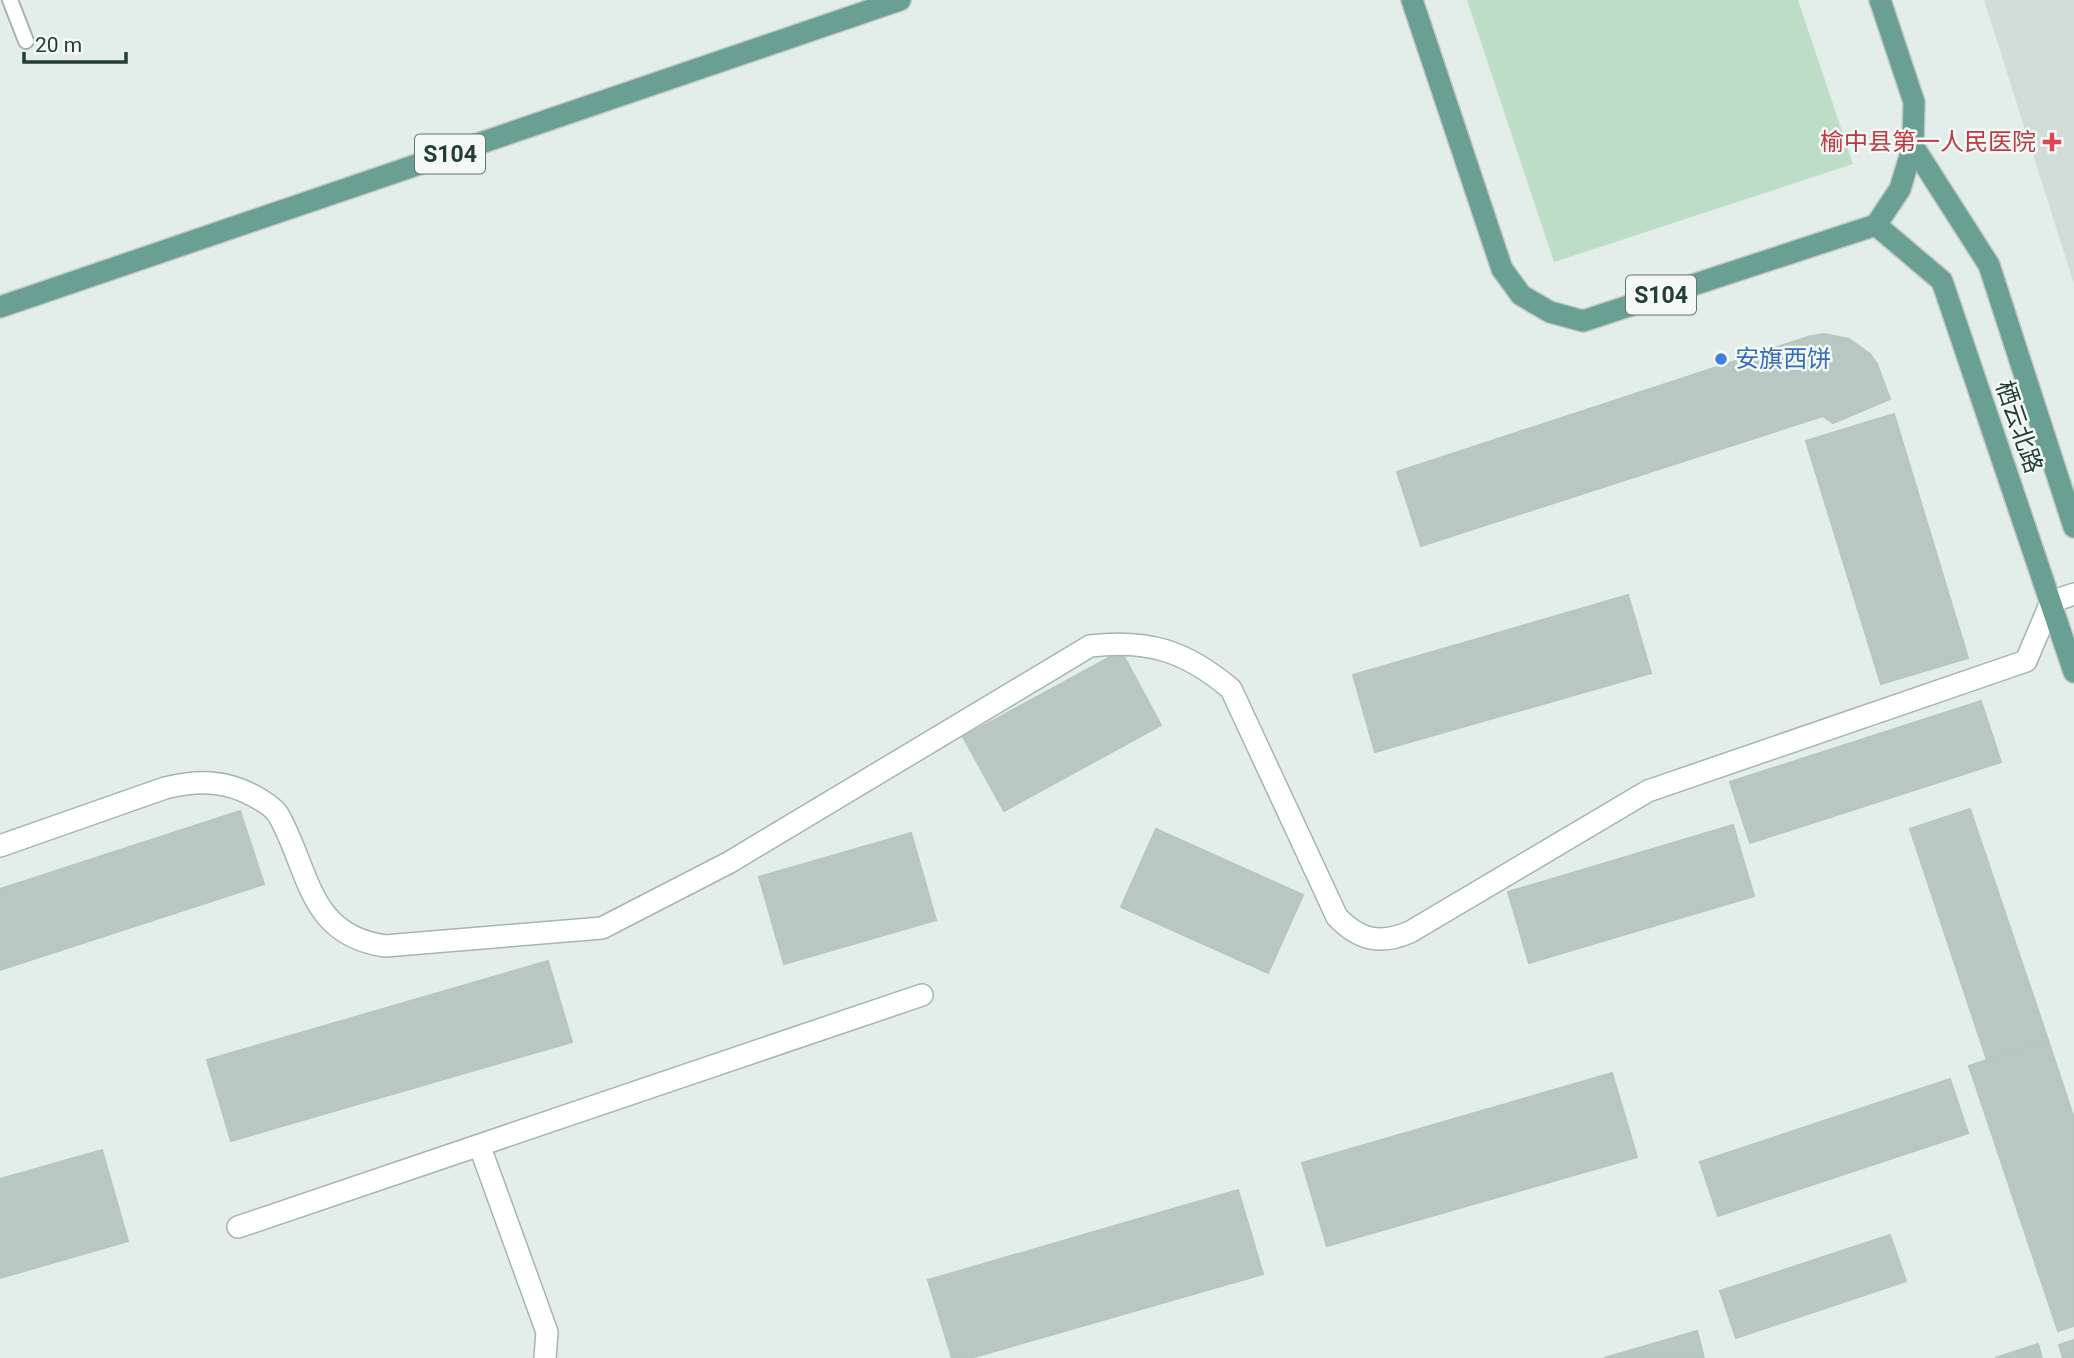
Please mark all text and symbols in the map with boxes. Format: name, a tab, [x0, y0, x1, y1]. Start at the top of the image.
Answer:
scale bar	[24, 21, 126, 65]
text: 20 m	[35, 33, 82, 57]
place label: 榆中县第一人民医院	[1820, 128, 2036, 156]
marker: 榆中县第一人民医院	[2042, 132, 2062, 152]
road number: S104	[415, 134, 485, 174]
road number: S104	[1626, 276, 1696, 314]
place label: 安旗西饼	[1735, 345, 1831, 373]
marker: 安旗西饼	[1713, 351, 1729, 367]
street label: 栖云北路	[1990, 377, 2048, 477]

